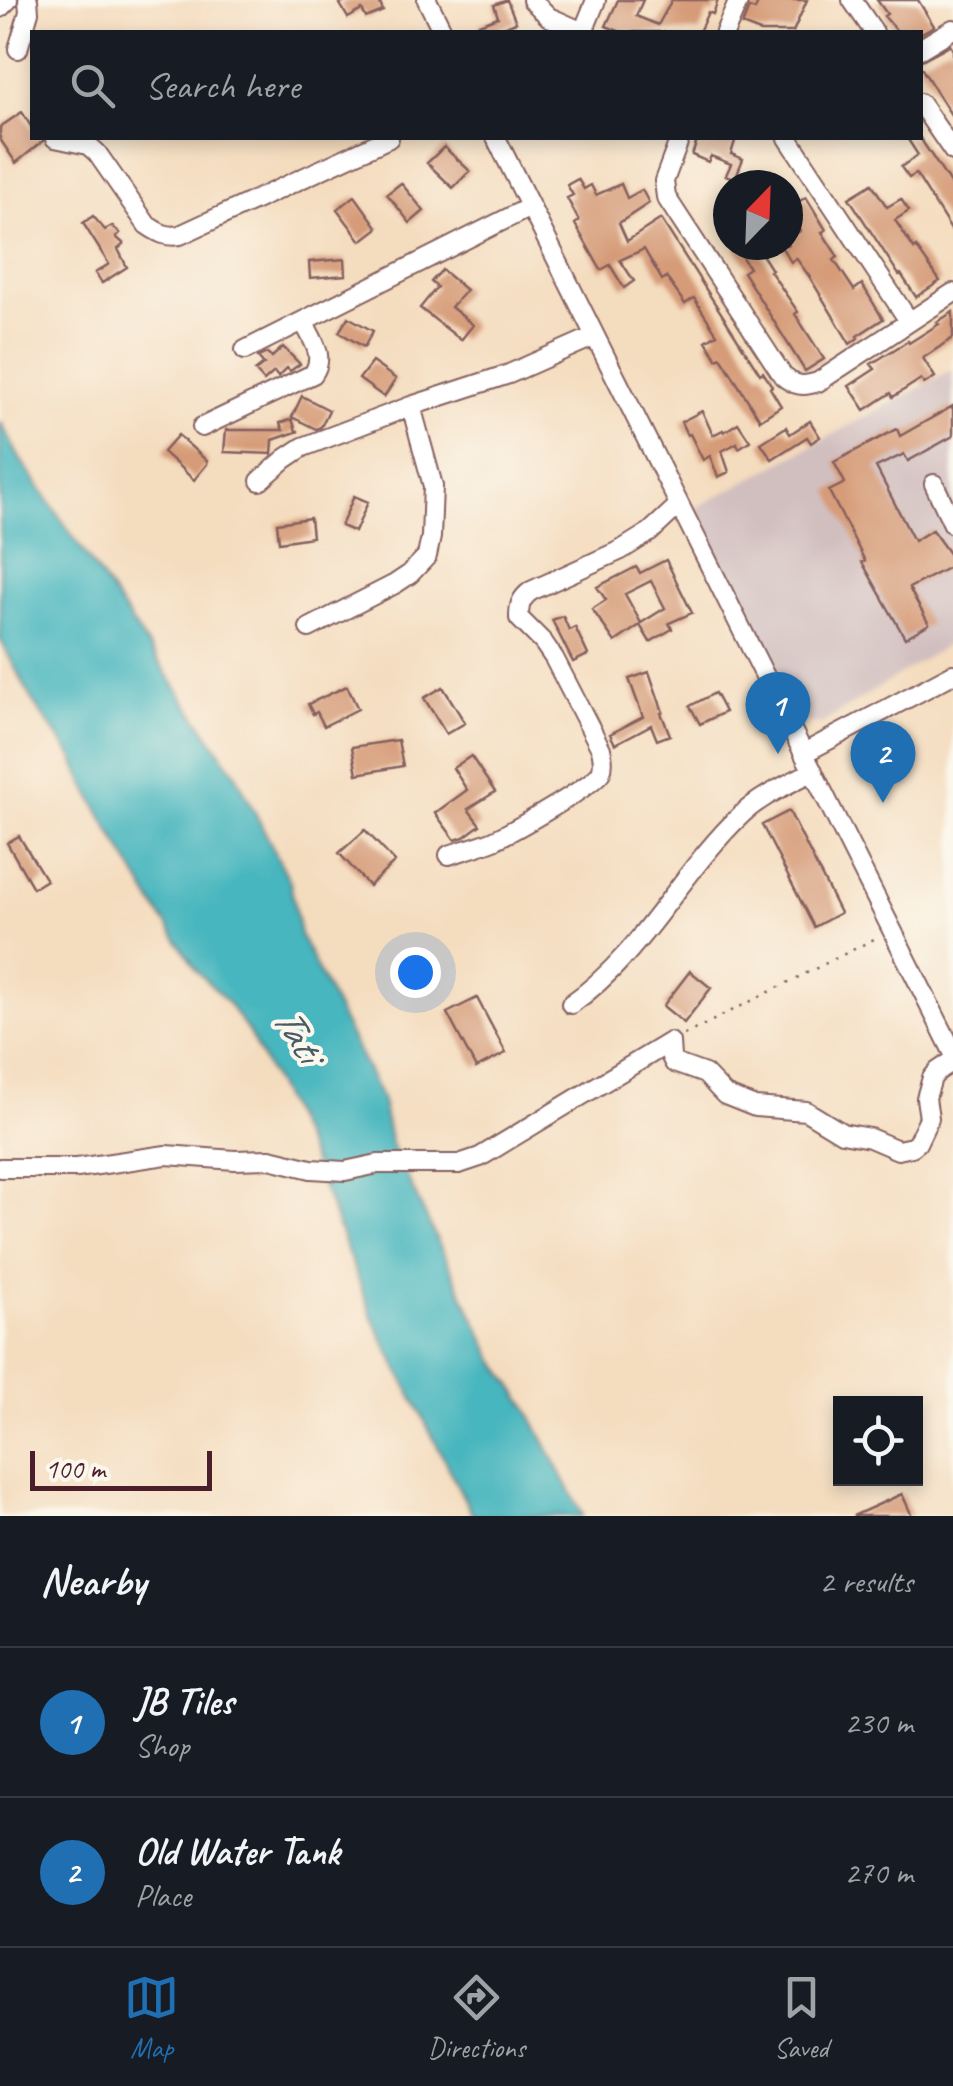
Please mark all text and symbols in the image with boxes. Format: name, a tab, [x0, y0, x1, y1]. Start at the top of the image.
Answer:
search box	[30, 30, 923, 140]
icon: search	[65, 58, 120, 113]
text: Search here	[145, 62, 300, 109]
north arrow	[713, 170, 803, 260]
pin: 1	[746, 672, 810, 754]
pin: 2	[850, 720, 916, 803]
your location	[390, 947, 441, 998]
water label: Tati	[261, 996, 340, 1080]
map controls	[833, 1396, 923, 1486]
button: locate	[833, 1396, 923, 1486]
scale bar	[30, 1446, 212, 1490]
text: 100 m	[45, 1451, 105, 1486]
text: Nearby	[40, 1555, 146, 1608]
text: 2 results	[819, 1561, 913, 1602]
text: JB Tiles	[135, 1678, 234, 1725]
text: 1	[65, 1702, 80, 1743]
text: 230 m	[844, 1702, 913, 1743]
text: Shop	[135, 1725, 189, 1766]
text: Old Water Tank	[135, 1828, 340, 1875]
text: 2	[65, 1852, 80, 1893]
text: 270 m	[844, 1852, 913, 1893]
text: Place	[135, 1875, 191, 1916]
tab: Map	[124, 1970, 179, 2065]
tab: Directions	[428, 1970, 525, 2065]
tab: Saved	[774, 1970, 829, 2065]

